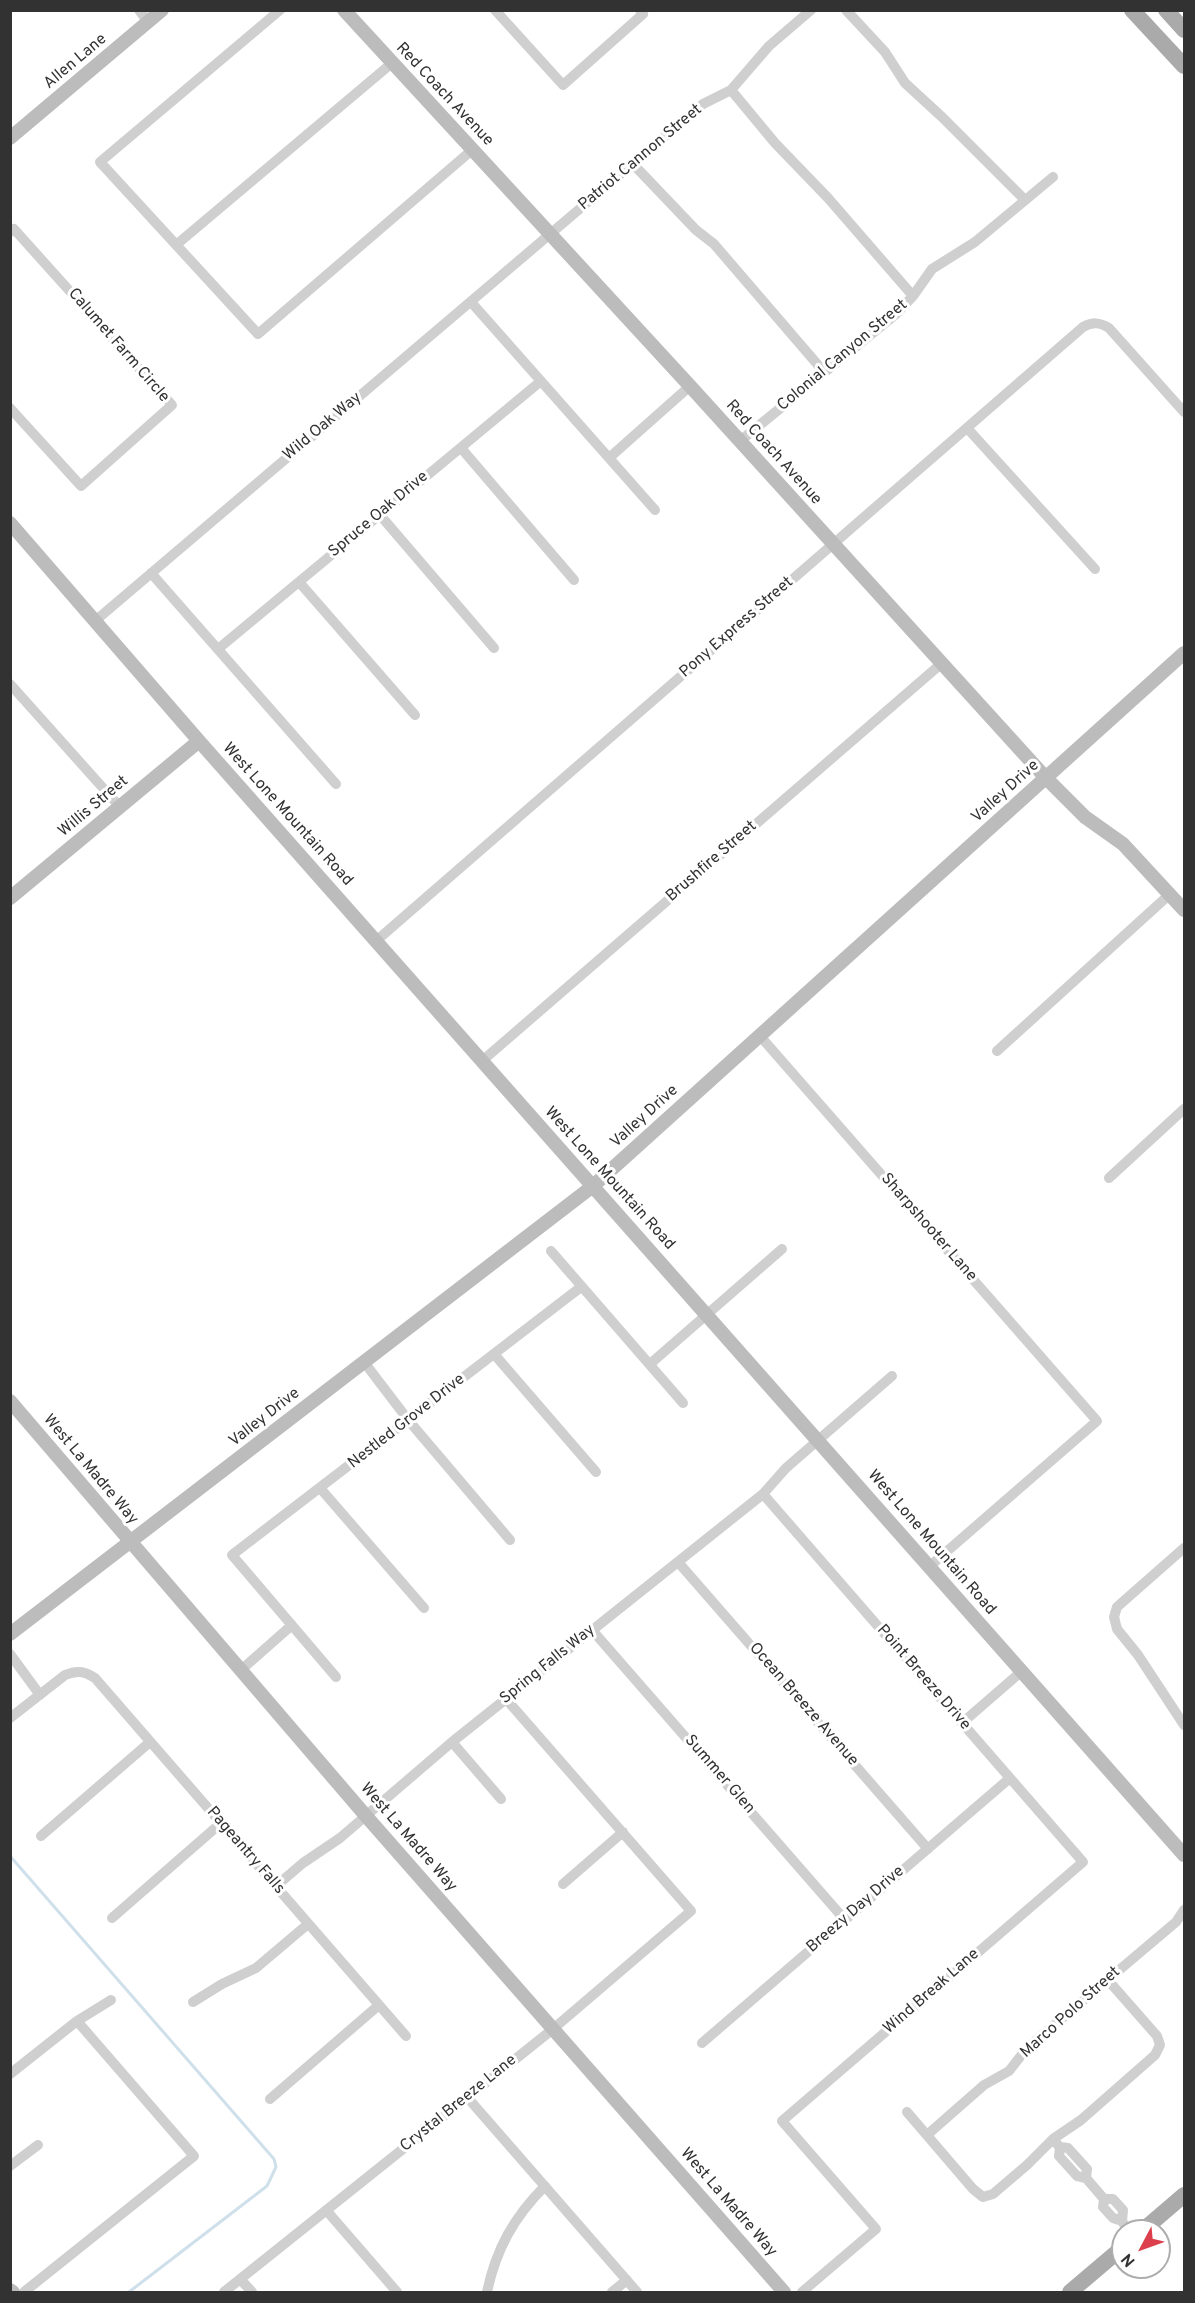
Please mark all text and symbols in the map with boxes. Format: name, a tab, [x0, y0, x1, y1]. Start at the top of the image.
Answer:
street label: Allen Lane	[41, 30, 111, 94]
street label: Red Coach Avenue	[391, 39, 497, 151]
street label: Patriot Cannon Street	[575, 101, 707, 215]
street label: Calumet Farm Circle	[63, 285, 173, 407]
street label: Colonial Canyon Street	[774, 296, 912, 416]
street label: Wild Oak Way	[280, 389, 366, 465]
street label: Red Coach Avenue	[721, 397, 825, 509]
street label: Spruce Oak Drive	[325, 468, 433, 562]
street label: Pony Express Street	[676, 573, 798, 683]
street label: West Lone Mountain Road	[218, 739, 356, 891]
street label: Valley Drive	[968, 757, 1044, 827]
street label: Willis Street	[55, 772, 133, 842]
street label: Brushfire Street	[663, 817, 761, 907]
street label: Valley Drive	[607, 1082, 683, 1152]
street label: West Lone Mountain Road	[540, 1103, 678, 1255]
street label: Sharpshooter Lane	[876, 1170, 980, 1286]
street label: Nestled Grove Drive	[345, 1370, 469, 1474]
street label: Valley Drive	[226, 1384, 304, 1452]
street label: West La Madre Way	[38, 1411, 142, 1529]
street label: West Lone Mountain Road	[863, 1467, 999, 1619]
street label: Spring Falls Way	[497, 1621, 599, 1709]
street label: Point Breeze Drive	[872, 1621, 974, 1735]
street label: Ocean Breeze Avenue	[744, 1639, 862, 1771]
street label: Summer Glen	[680, 1732, 758, 1818]
street label: West La Madre Way	[356, 1780, 460, 1896]
street label: Pageantry Falls	[202, 1803, 288, 1899]
street label: Breezy Day Drive	[803, 1862, 909, 1958]
street label: Wind Break Lane	[880, 1945, 984, 2039]
street label: Marco Polo Street	[1017, 1963, 1125, 2063]
street label: Crystal Breeze Lane	[397, 2051, 521, 2157]
street label: West La Madre Way	[676, 2145, 780, 2261]
north arrow	[1111, 2219, 1171, 2279]
text: N	[1118, 2249, 1140, 2270]

